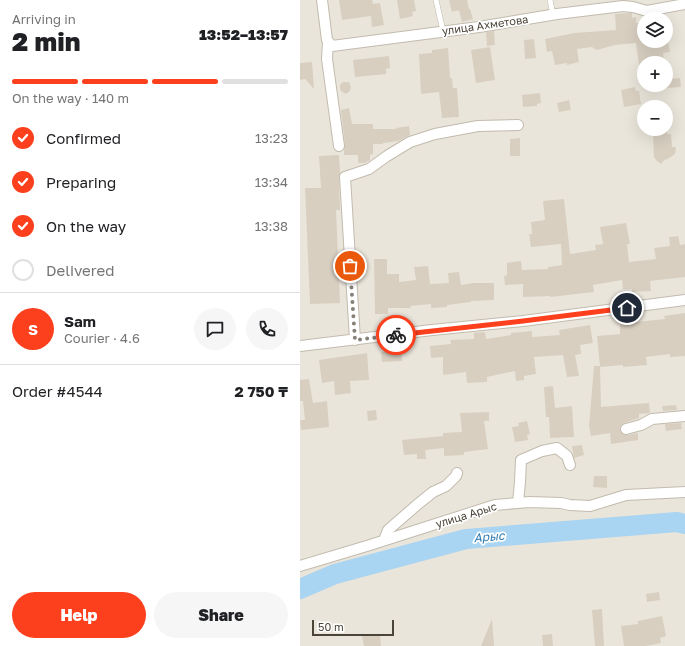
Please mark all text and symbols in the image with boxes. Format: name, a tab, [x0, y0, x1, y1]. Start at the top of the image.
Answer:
text: Arriving in	[12, 11, 76, 27]
street label: улица Ахметова	[441, 12, 529, 37]
map controls	[637, 12, 673, 136]
button: layers	[637, 12, 673, 48]
text: 13:52–13:57	[199, 25, 288, 43]
text: 2 min	[12, 26, 80, 57]
button: +	[637, 56, 673, 92]
text: On the way · 140 m	[12, 90, 129, 106]
button: −	[637, 100, 673, 136]
icon: check	[12, 127, 34, 149]
text: Confirmed	[46, 129, 121, 147]
text: 13:23	[255, 130, 288, 146]
icon: check	[12, 171, 34, 193]
text: Preparing	[46, 173, 116, 191]
text: 13:34	[255, 174, 288, 190]
icon: check	[12, 215, 34, 237]
text: On the way	[46, 217, 126, 235]
text: 13:38	[255, 218, 288, 234]
pin	[333, 249, 367, 283]
icon: bag	[339, 255, 361, 277]
text: Delivered	[46, 261, 114, 279]
pin	[610, 291, 644, 325]
icon: home	[616, 297, 638, 319]
button: chat	[194, 308, 236, 350]
button: phone	[246, 308, 288, 350]
text: Sam	[64, 312, 96, 330]
courier	[376, 315, 416, 355]
text: S	[28, 320, 38, 338]
icon: bike	[385, 324, 407, 346]
text: Courier · 4.6	[64, 330, 140, 346]
text: Order #4544	[12, 382, 103, 400]
text: 2 750 ₸	[235, 382, 288, 400]
street label: улица Арыс	[434, 499, 498, 530]
water label: Арыс	[473, 528, 506, 545]
button: Help	[12, 592, 146, 638]
button: Share	[154, 592, 288, 638]
scale bar	[312, 618, 394, 637]
text: 50 m	[318, 620, 344, 633]

